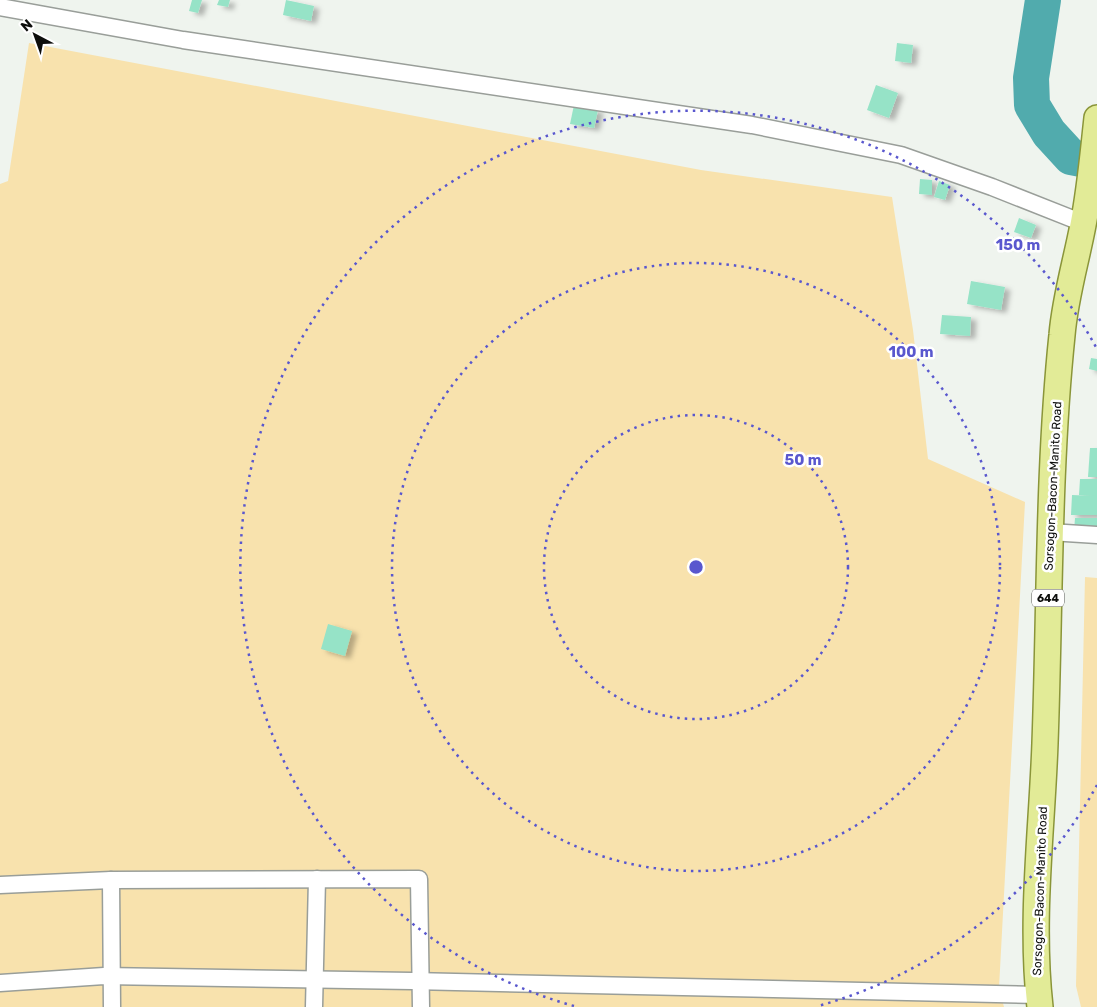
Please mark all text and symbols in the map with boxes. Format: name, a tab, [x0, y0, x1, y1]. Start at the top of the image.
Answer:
north arrow	[10, 10, 60, 60]
text: N	[17, 16, 36, 35]
text: 150 m	[996, 236, 1040, 254]
text: 100 m	[889, 343, 933, 361]
street label: Sorsogon-Bacon-Manito Road	[1042, 401, 1064, 571]
text: 50 m	[785, 451, 821, 469]
centre of rings	[687, 558, 705, 576]
road number: 644	[1032, 590, 1064, 606]
street label: Sorsogon-Bacon-Manito Road	[1030, 806, 1050, 976]

